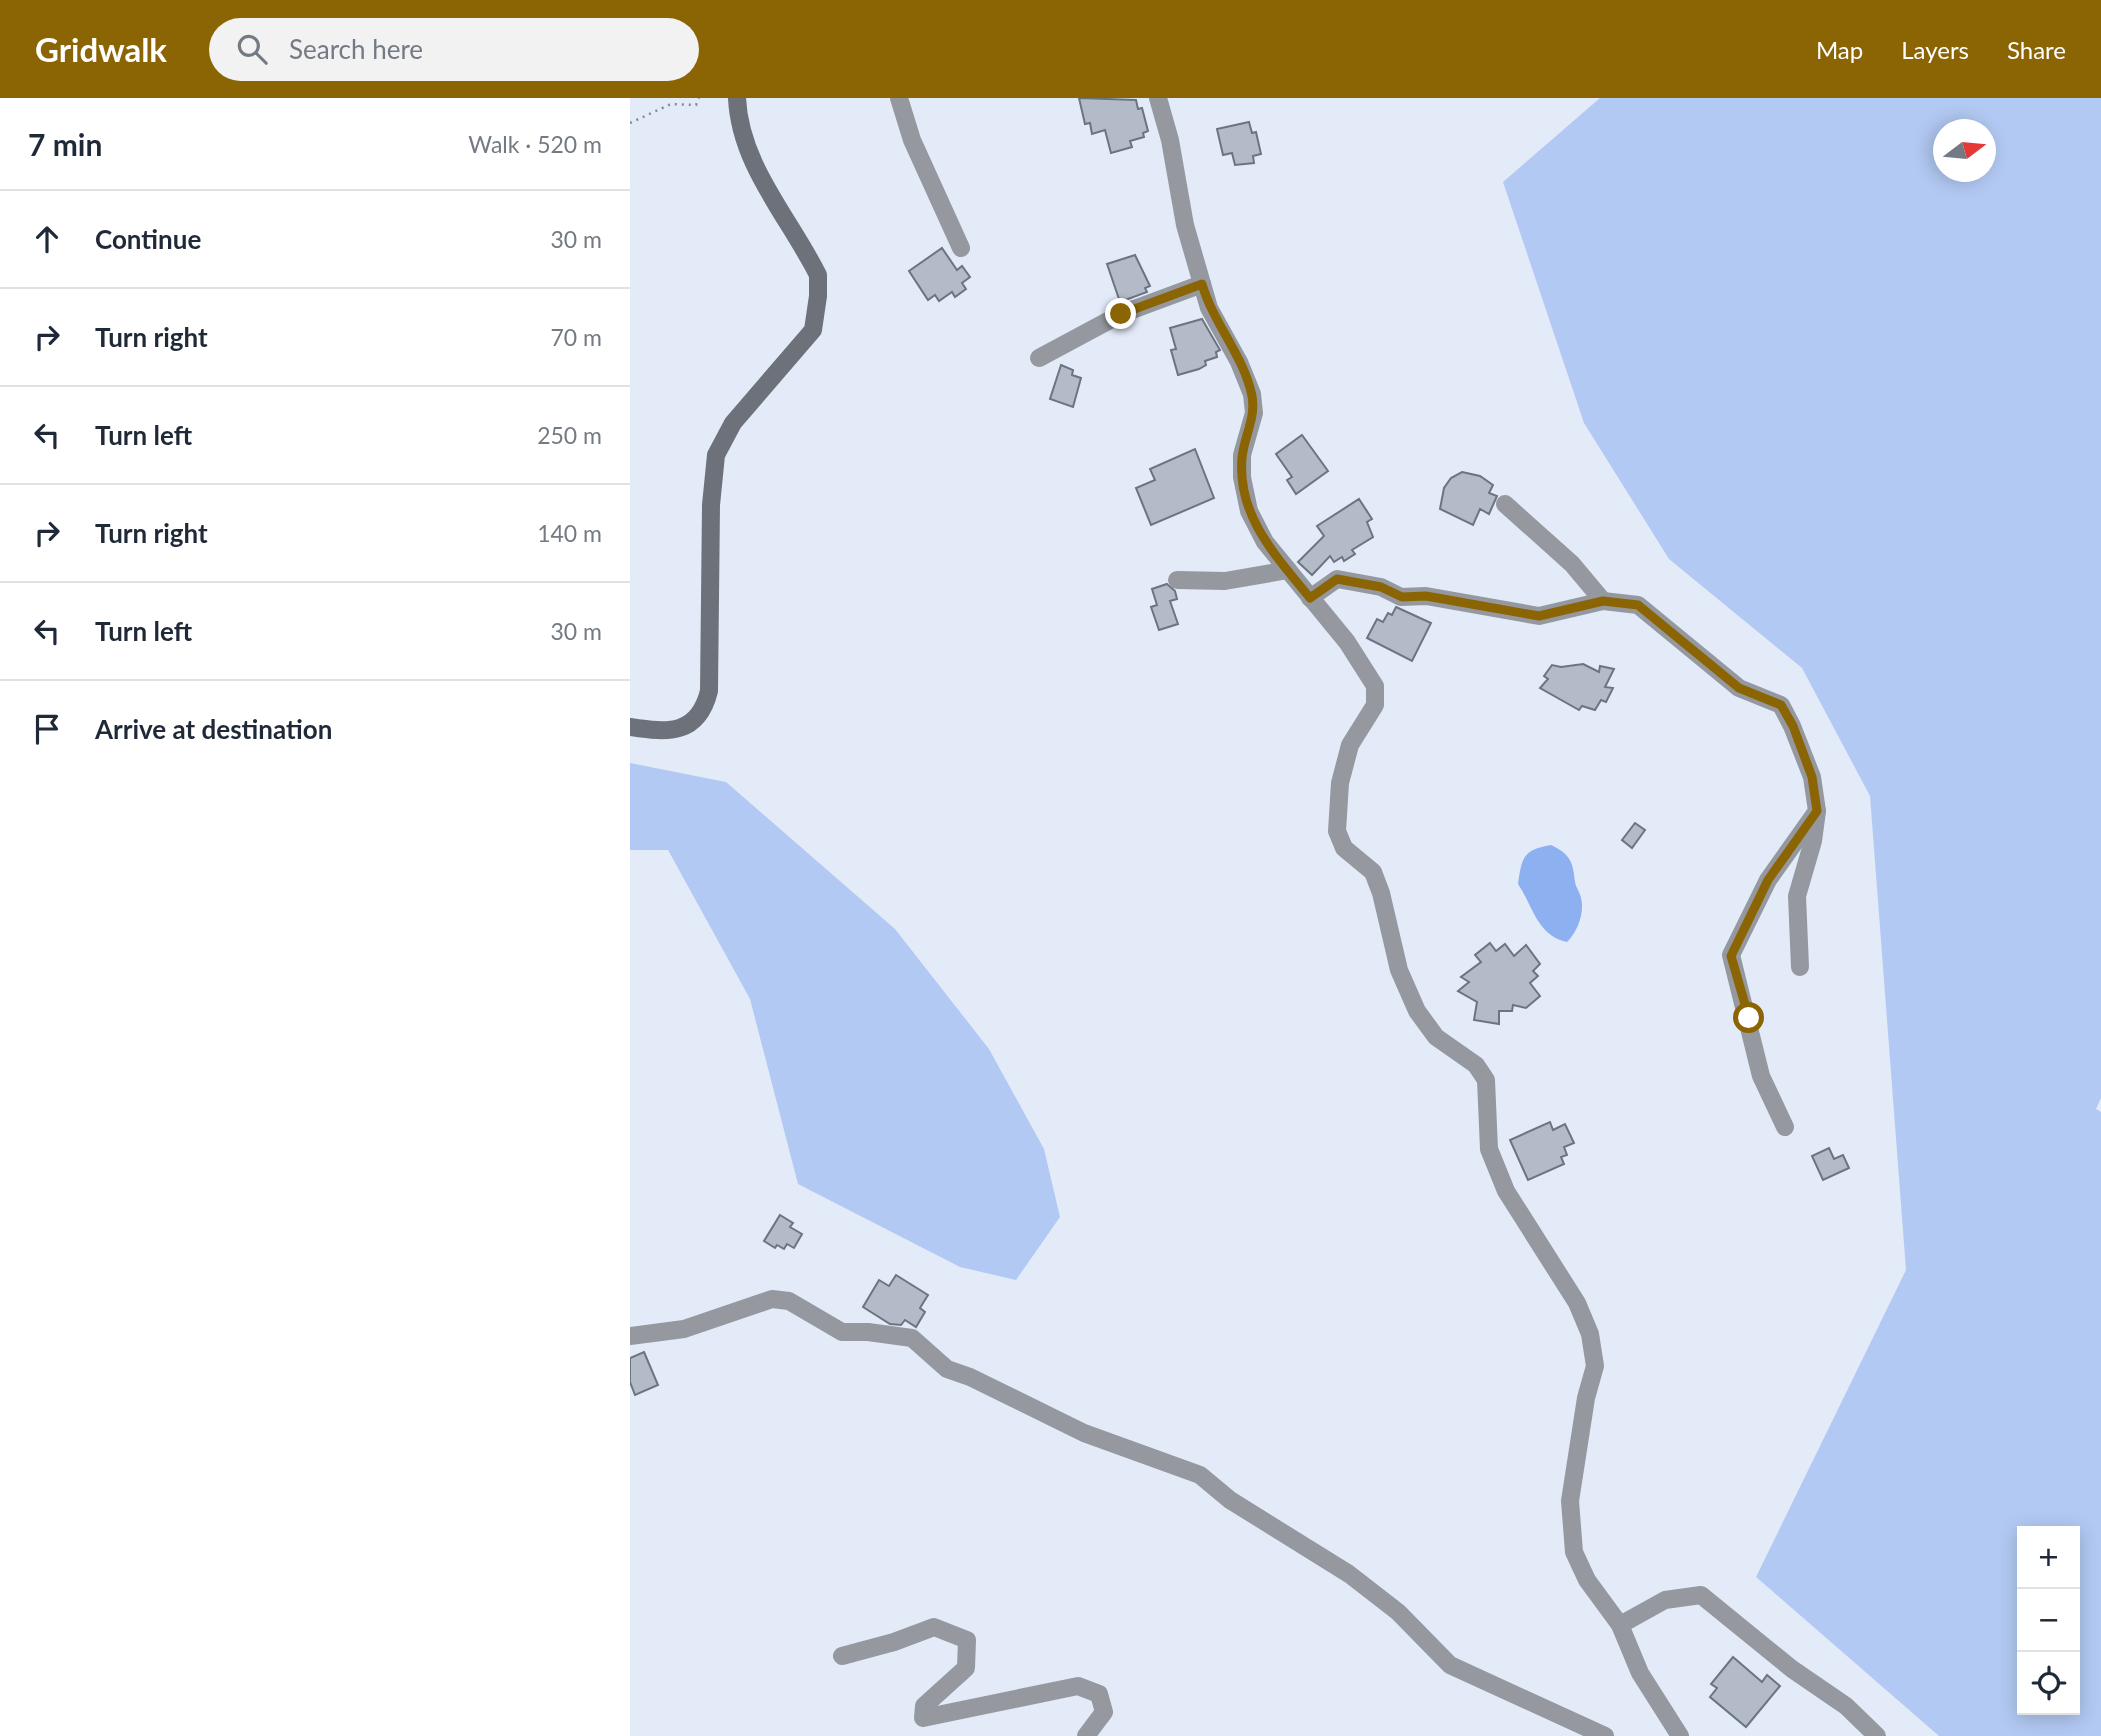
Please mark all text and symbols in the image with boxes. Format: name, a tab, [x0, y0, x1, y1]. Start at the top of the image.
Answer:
search box	[209, 18, 699, 81]
text: Gridwalk	[35, 29, 167, 69]
icon: search	[233, 30, 271, 68]
text: Search here	[289, 33, 423, 65]
text: Map	[1816, 35, 1863, 64]
text: Layers	[1901, 35, 1969, 64]
text: Share	[2007, 35, 2066, 64]
north arrow	[1933, 119, 1996, 182]
text: 7 min	[28, 126, 102, 162]
text: Walk · 520 m	[468, 130, 602, 158]
icon: ahead	[28, 220, 66, 258]
text: Continue	[95, 223, 201, 255]
text: 30 m	[551, 225, 602, 253]
route end	[1105, 298, 1136, 329]
icon: right	[28, 318, 66, 356]
text: Turn right	[95, 321, 208, 353]
text: 70 m	[551, 323, 602, 351]
icon: left	[28, 416, 66, 454]
text: Turn left	[95, 419, 192, 451]
text: 250 m	[537, 421, 602, 449]
icon: right	[28, 514, 66, 552]
text: Turn right	[95, 517, 208, 549]
text: 140 m	[537, 519, 602, 547]
icon: left	[28, 612, 66, 650]
text: Turn left	[95, 615, 192, 647]
text: 30 m	[551, 617, 602, 645]
icon: arrive	[28, 710, 66, 748]
text: Arrive at destination	[95, 713, 332, 745]
route start	[1733, 1002, 1764, 1033]
map controls	[2017, 1526, 2080, 1715]
button: +	[2017, 1526, 2080, 1589]
button: −	[2017, 1589, 2080, 1652]
button: locate	[2017, 1652, 2080, 1715]

